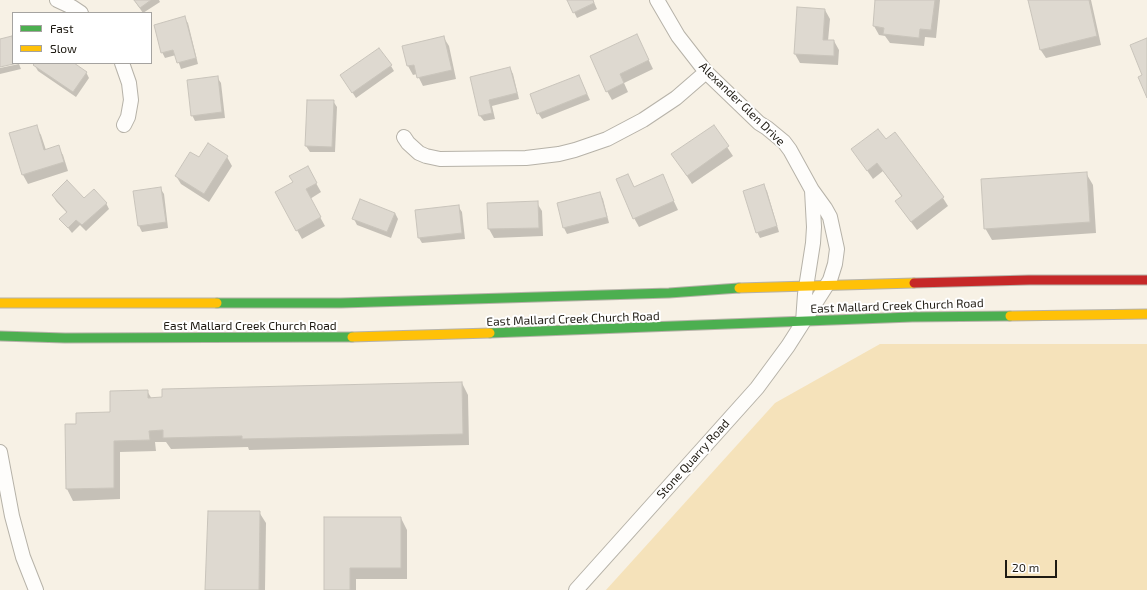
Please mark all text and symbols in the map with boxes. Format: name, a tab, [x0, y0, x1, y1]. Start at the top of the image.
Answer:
legend	[12, 12, 152, 64]
text: Fast	[50, 21, 73, 35]
text: Slow	[50, 41, 77, 55]
street label: Alexander Glen Drive	[696, 59, 788, 149]
street label: East Mallard Creek Church Road	[810, 296, 984, 316]
street label: East Mallard Creek Church Road	[486, 309, 660, 329]
street label: East Mallard Creek Church Road	[163, 319, 337, 333]
street label: Stone Quarry Road	[654, 416, 732, 502]
scale bar	[1007, 552, 1059, 578]
text: 20 m	[1012, 560, 1039, 574]

